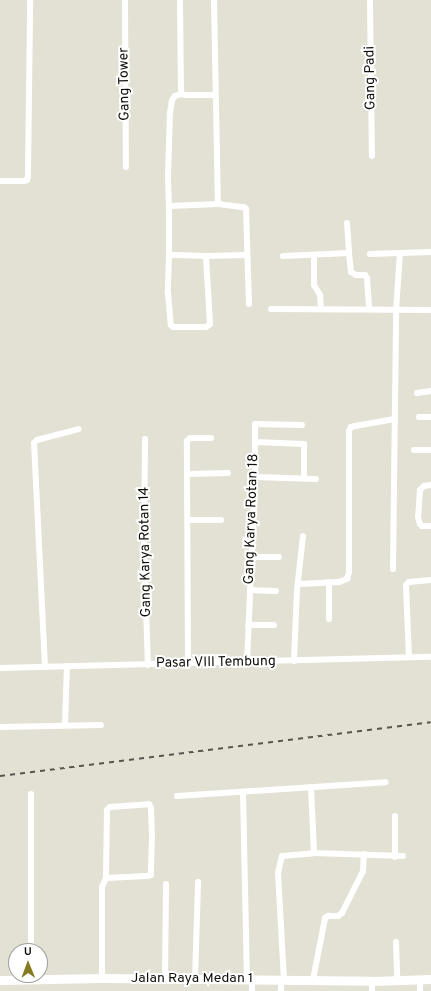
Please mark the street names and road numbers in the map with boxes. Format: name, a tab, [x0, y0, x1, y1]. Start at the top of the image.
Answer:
street label: Gang Padi	[362, 46, 380, 110]
street label: Gang Tower	[116, 47, 134, 121]
street label: Gang Karya Rotan 18	[241, 453, 263, 585]
street label: Gang Karya Rotan 14	[136, 487, 156, 617]
street label: Pasar VIII Tembung	[155, 654, 277, 672]
street label: Jalan Raya Medan 1	[131, 971, 253, 987]

